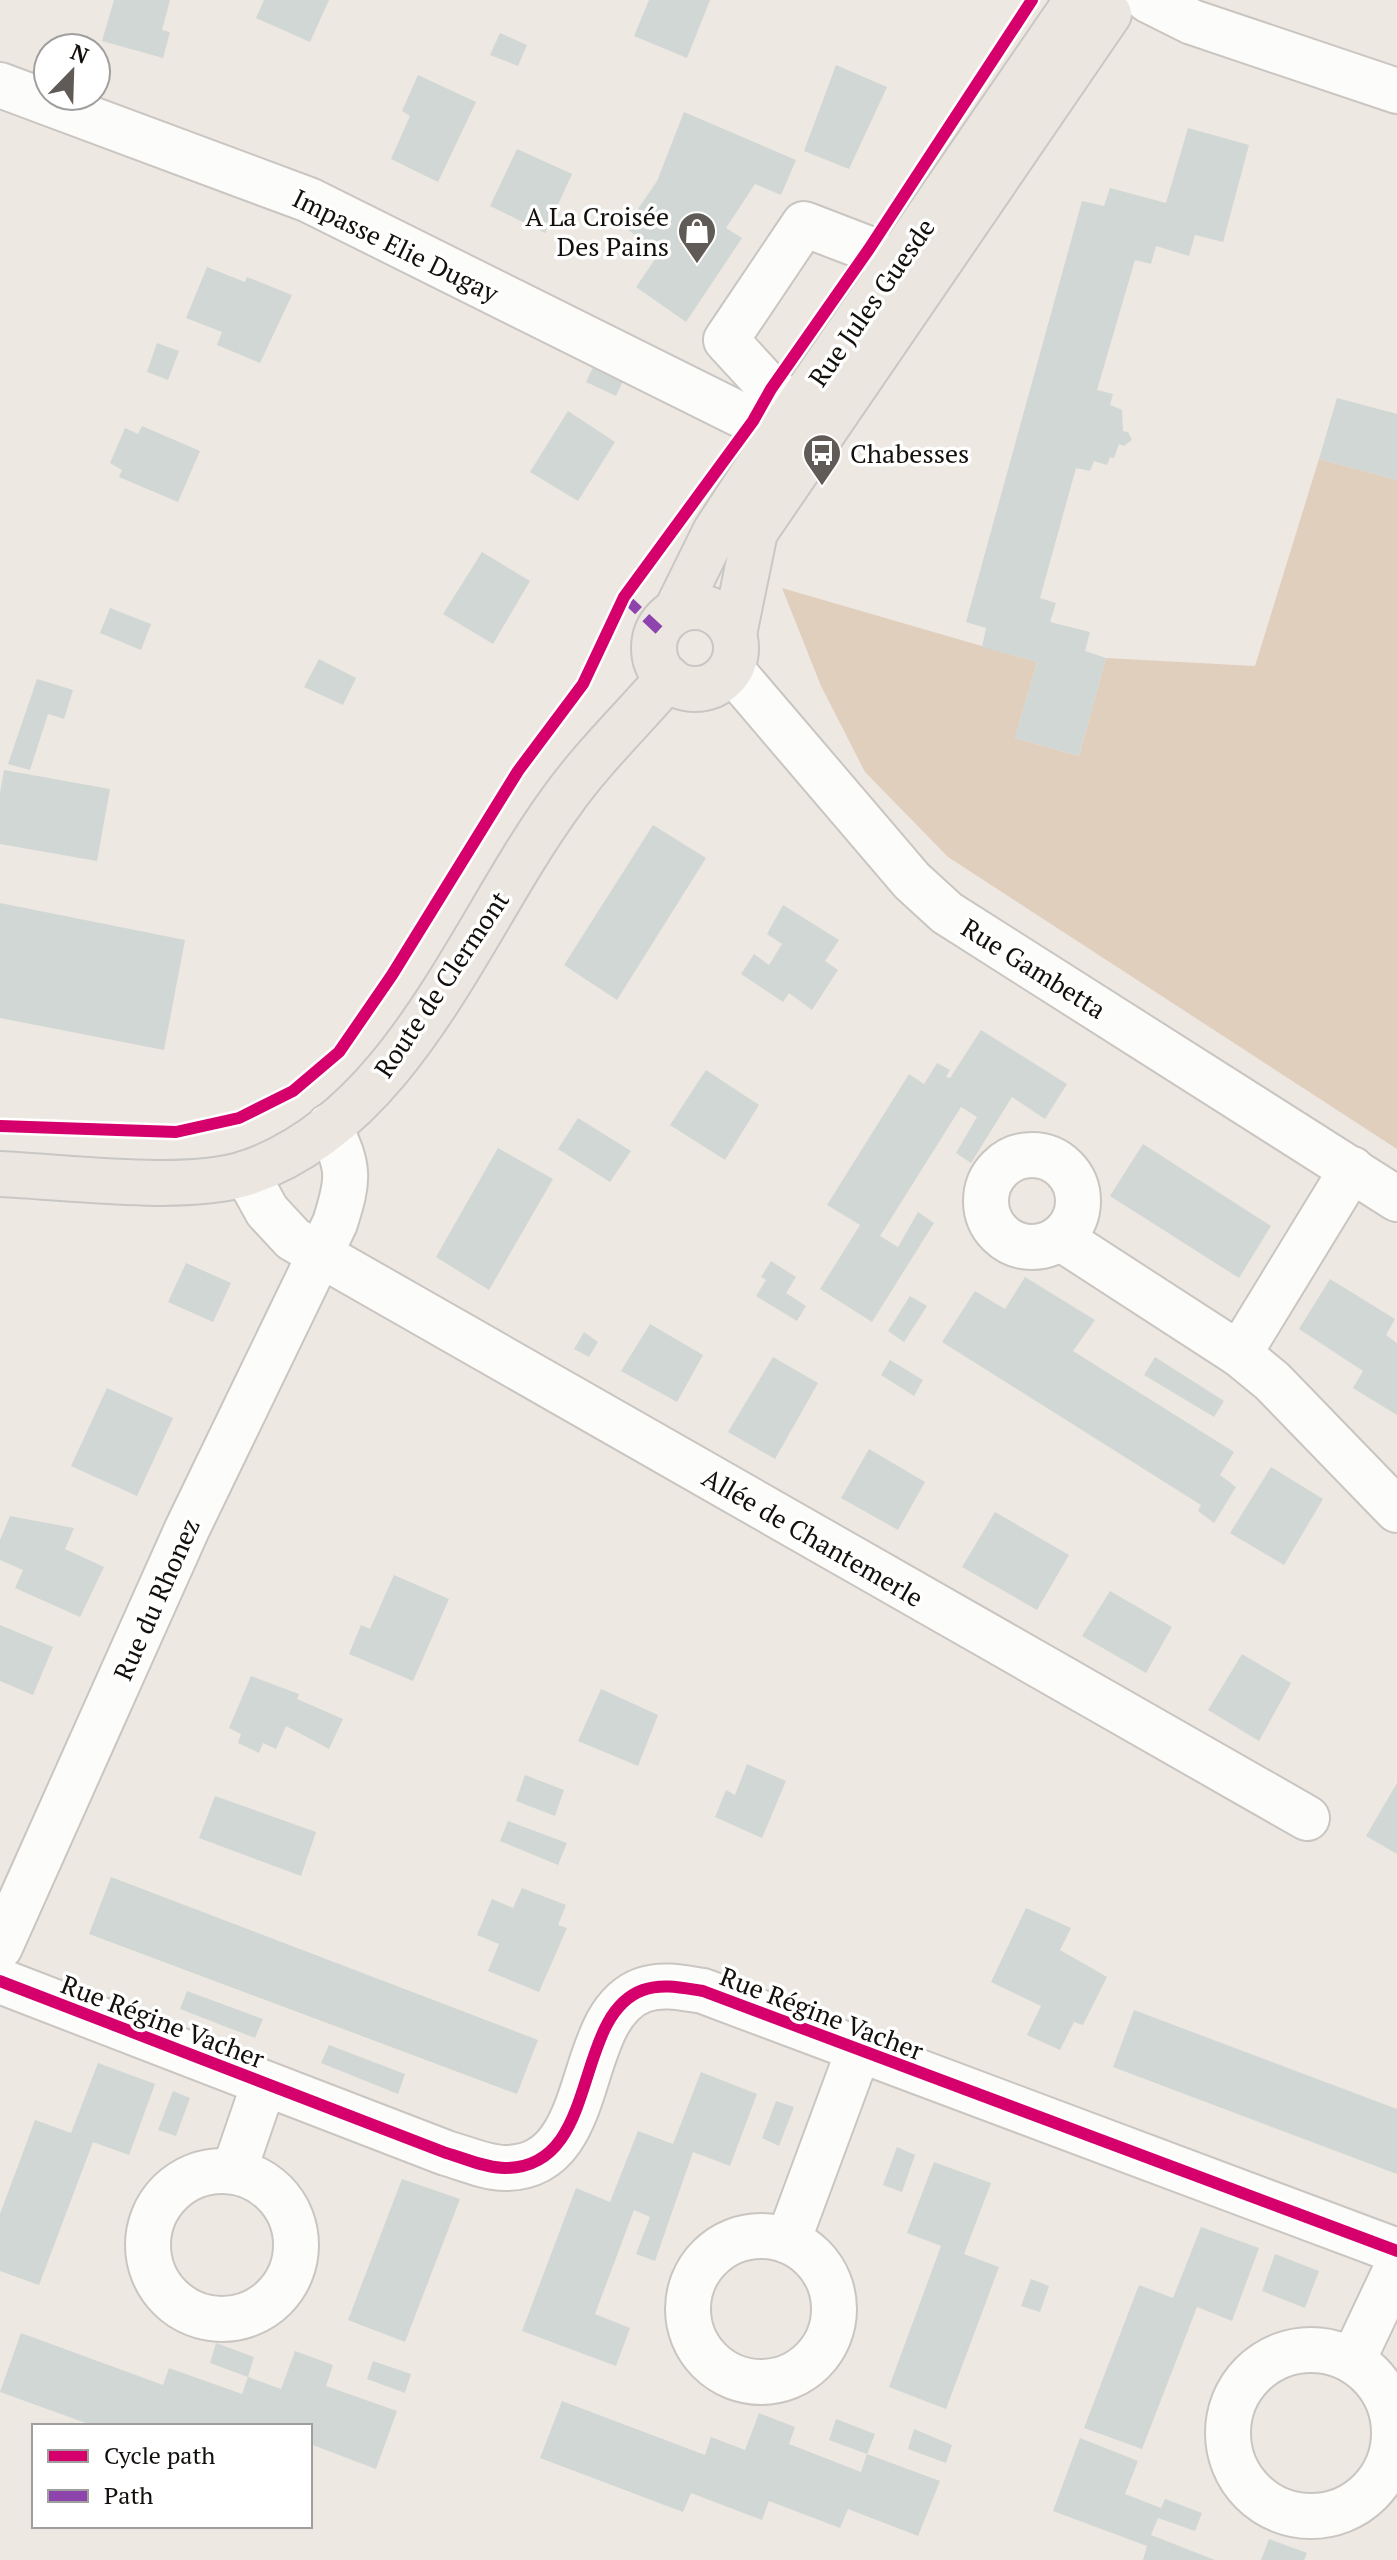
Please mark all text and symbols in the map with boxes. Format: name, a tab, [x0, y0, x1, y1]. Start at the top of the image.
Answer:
north arrow	[32, 32, 112, 112]
text: N	[67, 37, 94, 70]
street label: Impasse Elie Dugay	[288, 180, 505, 310]
place label: A La Croisée Des Pains	[525, 199, 669, 263]
shop icon: A La Croisée Des Pains	[676, 210, 718, 265]
street label: Rue Jules Guesde	[800, 211, 942, 393]
bus stop icon: Chabesses	[801, 432, 843, 487]
place label: Chabesses	[850, 436, 969, 470]
street label: Route de Clermont	[366, 884, 516, 1084]
street label: Rue Gambetta	[955, 910, 1113, 1026]
street label: Allée de Chantemerle	[696, 1460, 930, 1614]
street label: Rue du Rhonez	[105, 1513, 207, 1685]
street label: Rue Régine Vacher	[716, 1959, 928, 2067]
street label: Rue Régine Vacher	[57, 1967, 269, 2075]
legend	[32, 2424, 312, 2528]
text: Cycle path	[104, 2439, 215, 2471]
text: Path	[104, 2479, 153, 2511]

